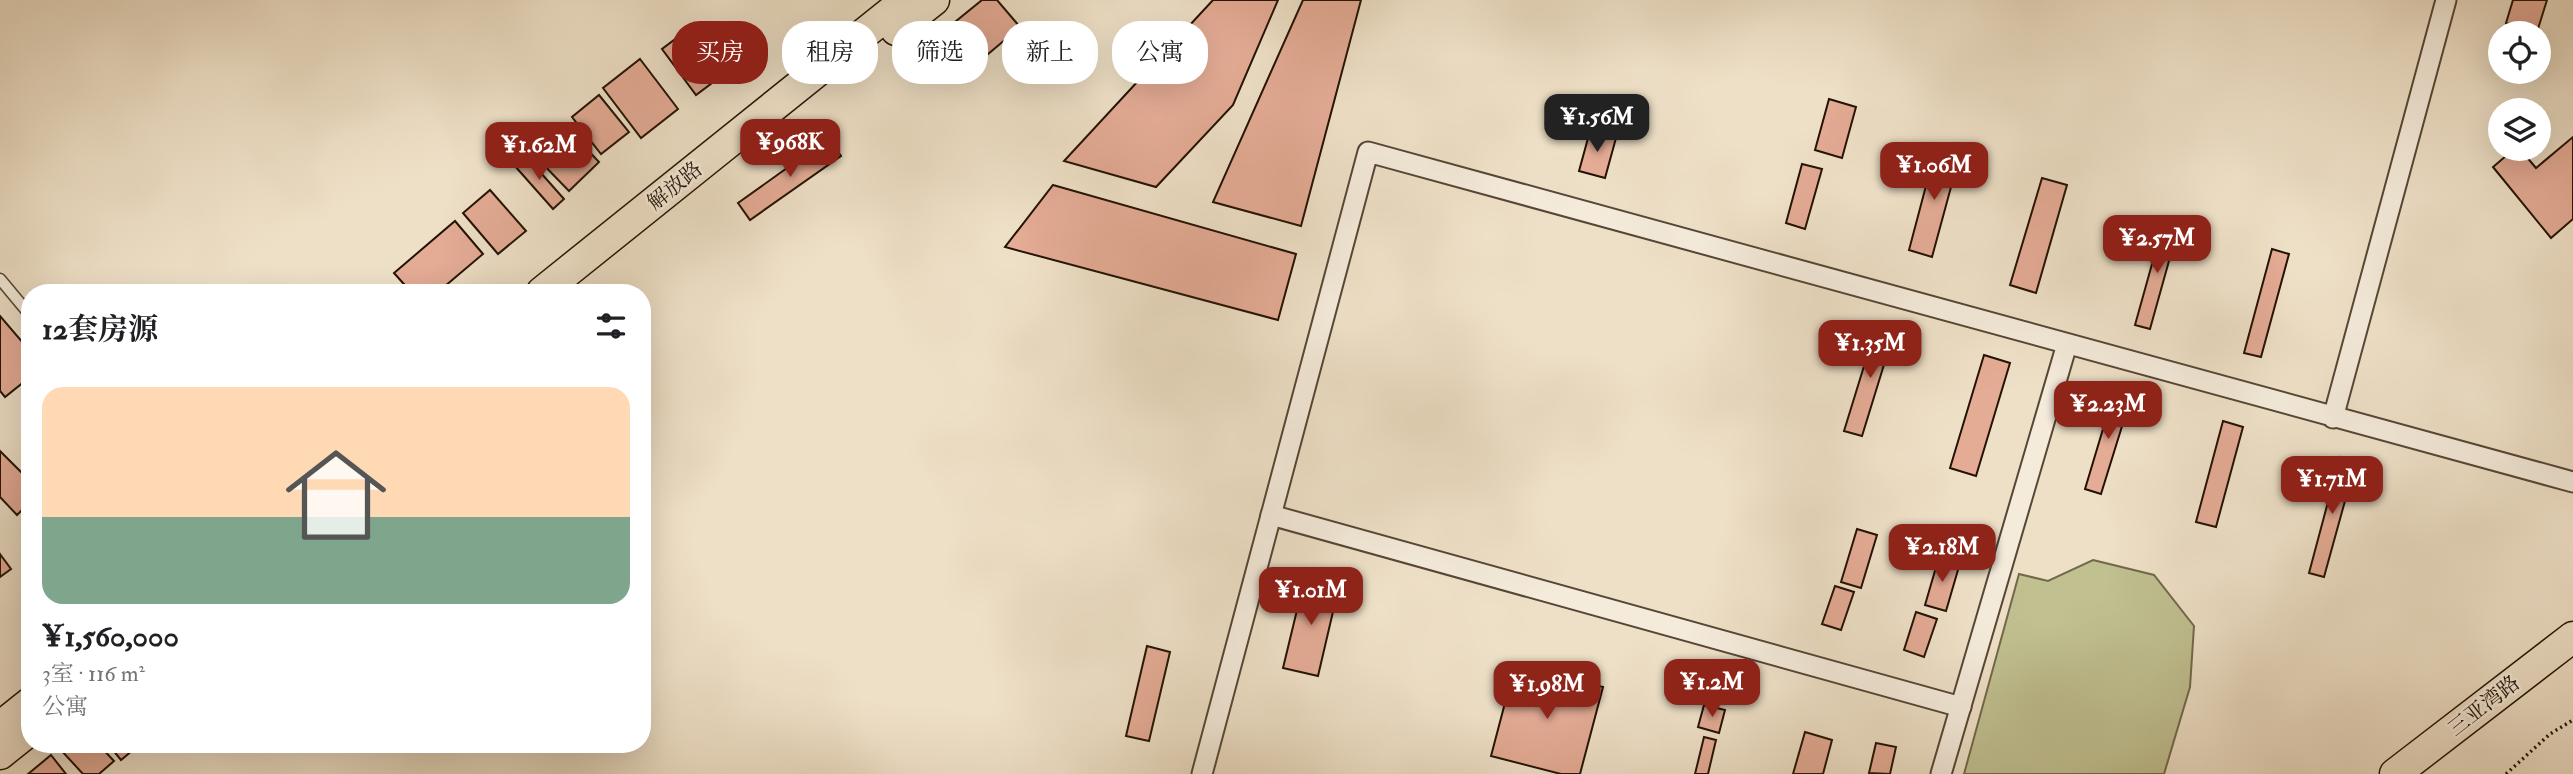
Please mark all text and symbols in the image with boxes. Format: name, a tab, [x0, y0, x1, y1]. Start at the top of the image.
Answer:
chip: 买房	[672, 21, 768, 84]
chip: 租房	[782, 21, 878, 84]
chip: 筛选	[892, 21, 988, 84]
chip: 新上	[1002, 21, 1098, 84]
chip: 公寓	[1112, 21, 1208, 84]
map controls	[2488, 21, 2551, 161]
button: locate	[2488, 21, 2551, 84]
pin: ¥1.56M	[1540, 94, 1654, 154]
button: layers	[2488, 98, 2551, 161]
text: ¥1.56M	[1560, 102, 1634, 131]
pin: ¥968K	[741, 120, 839, 179]
pin: ¥1.62M	[482, 122, 596, 182]
text: ¥968K	[756, 127, 824, 156]
text: ¥1.62M	[501, 130, 577, 159]
pin: ¥1.06M	[1877, 142, 1991, 202]
text: ¥1.06M	[1896, 150, 1972, 179]
street label: 解放路	[642, 156, 708, 216]
pin: ¥2.57M	[2100, 216, 2214, 275]
text: ¥2.57M	[2119, 223, 2195, 252]
icon: filters	[592, 307, 630, 345]
text: 12套房源	[42, 311, 158, 348]
pin: ¥1.35M	[1813, 320, 1927, 380]
text: ¥1.35M	[1834, 328, 1906, 357]
pin: ¥2.23M	[2051, 382, 2165, 441]
text: ¥2.23M	[2070, 389, 2146, 418]
icon: home	[273, 432, 399, 558]
pin: ¥1.71M	[2275, 456, 2389, 516]
text: ¥1.71M	[2297, 464, 2367, 493]
pin: ¥2.18M	[1885, 524, 1999, 584]
text: ¥2.18M	[1905, 532, 1979, 561]
pin: ¥1.01M	[1254, 568, 1368, 627]
text: ¥1.01M	[1275, 575, 1347, 604]
text: ¥1,560,000	[42, 618, 179, 655]
text: 3室 · 116 m²	[42, 659, 145, 688]
pin: ¥1.2M	[1663, 660, 1761, 719]
pin: ¥1.98M	[1490, 662, 1604, 721]
text: ¥1.2M	[1680, 667, 1744, 696]
text: ¥1.98M	[1510, 669, 1584, 698]
street label: 三亚湾路	[2443, 670, 2525, 742]
text: 公寓	[42, 692, 88, 721]

